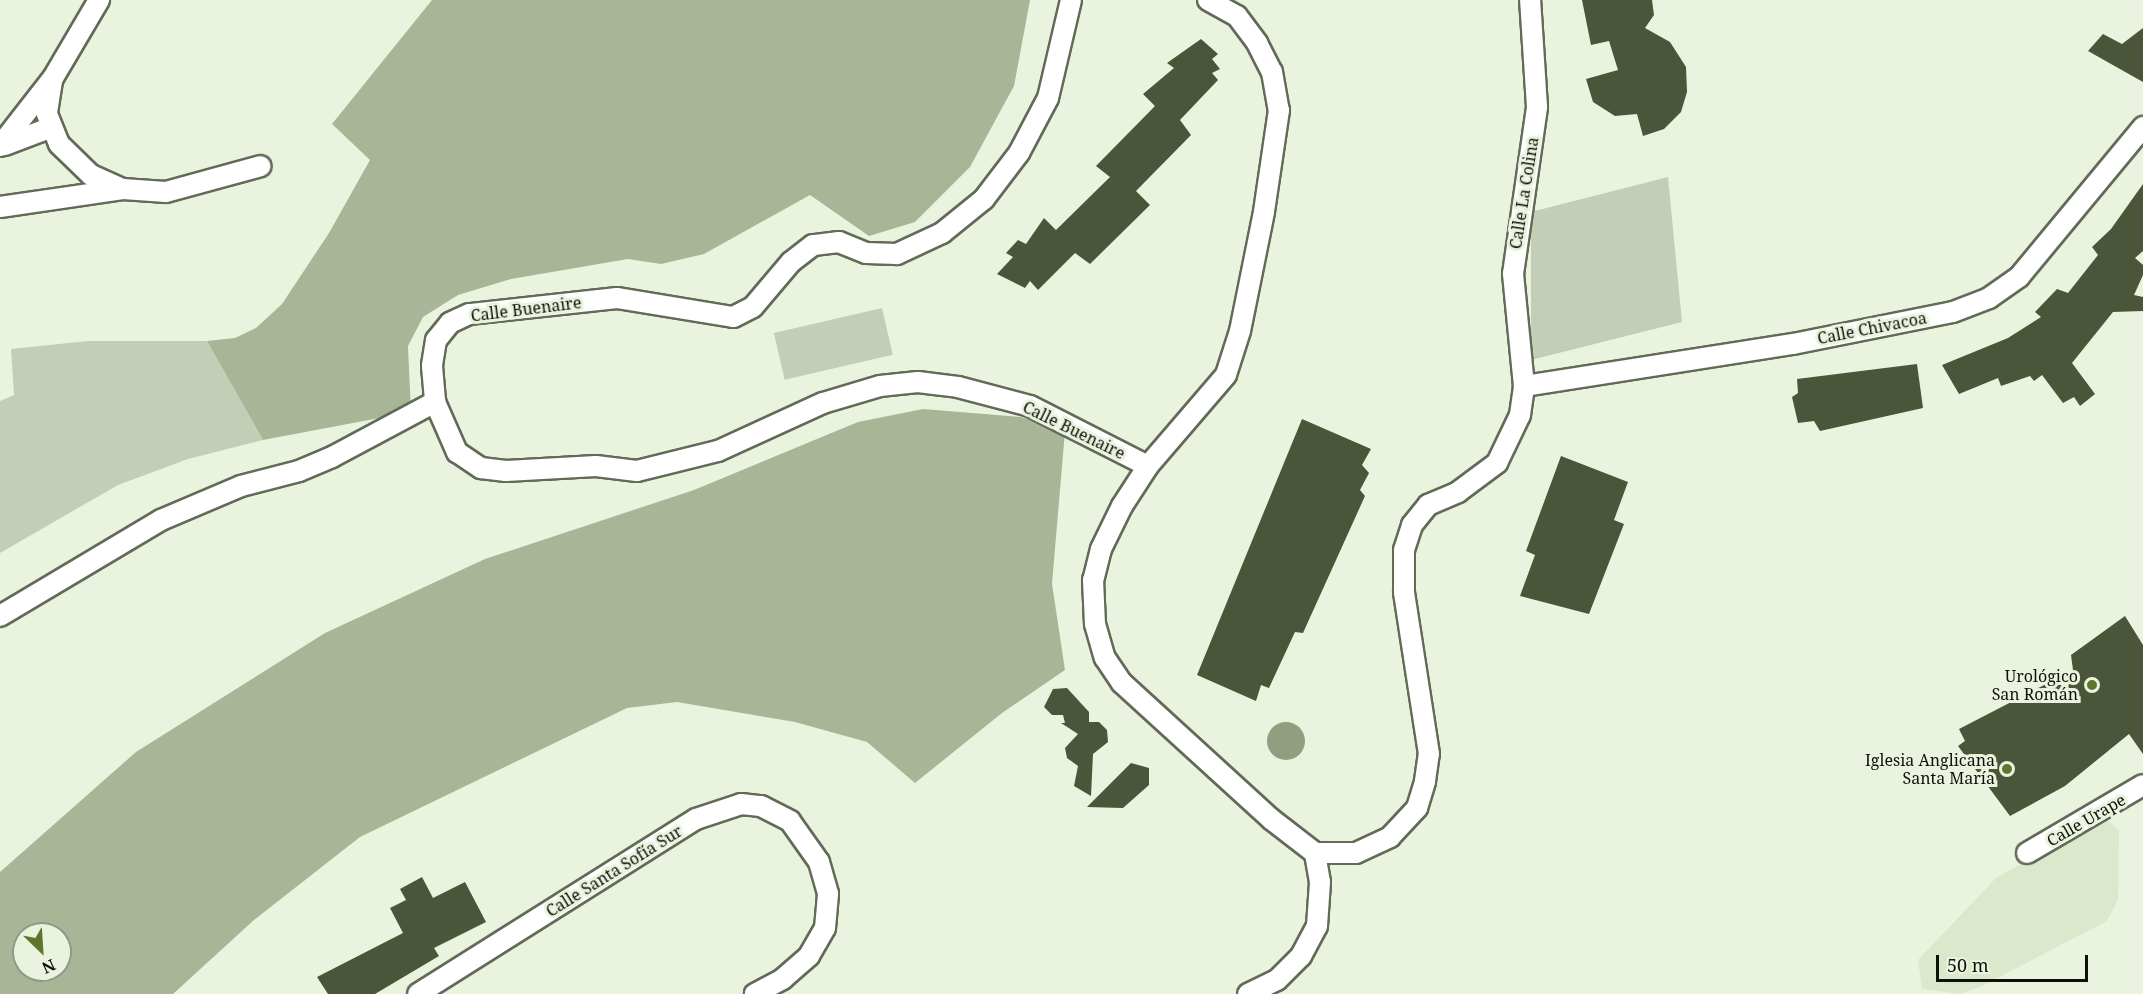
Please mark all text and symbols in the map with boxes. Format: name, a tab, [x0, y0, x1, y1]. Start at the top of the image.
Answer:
street label: Calle La Colina	[1506, 136, 1542, 250]
street label: Calle Buenaire	[470, 293, 582, 325]
street label: Calle Chivacoa	[1816, 308, 1928, 348]
street label: Calle Buenaire	[1020, 397, 1128, 463]
place label: Urológico San Román	[1992, 666, 2078, 704]
marker: Urológico San Román	[2083, 676, 2101, 694]
place label: Iglesia Anglicana Santa María	[1865, 750, 1995, 788]
marker: Iglesia Anglicana Santa María	[2000, 762, 2014, 776]
street label: Calle Urape	[2043, 790, 2129, 850]
street label: Calle Santa Sofía Sur	[542, 821, 686, 921]
north arrow	[12, 922, 72, 982]
scale bar	[1939, 943, 2090, 981]
text: 50 m	[1947, 953, 1989, 977]
text: N	[38, 954, 59, 979]

